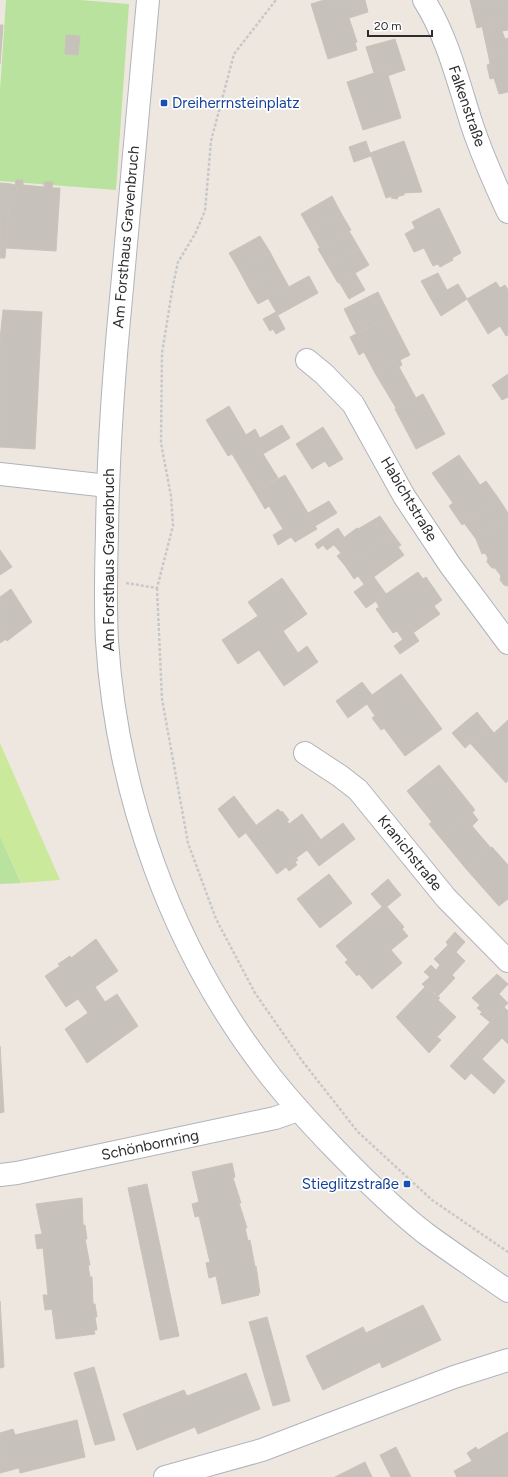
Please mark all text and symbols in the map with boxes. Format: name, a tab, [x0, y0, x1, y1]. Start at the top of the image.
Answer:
scale bar	[368, 12, 432, 38]
text: 20 m	[374, 19, 402, 33]
street label: Falkenstraße	[445, 63, 489, 149]
place label: Dreiherrnsteinplatz	[172, 94, 300, 112]
marker: Dreiherrnsteinplatz	[159, 98, 169, 108]
street label: Am Forsthaus Gravenbruch	[109, 145, 143, 329]
street label: Habichtstraße	[377, 453, 441, 545]
street label: Am Forsthaus Gravenbruch	[100, 468, 118, 652]
street label: Kranichstraße	[374, 812, 446, 894]
street label: Schönbornring	[100, 1126, 200, 1164]
place label: Stieglitzstraße	[302, 1175, 399, 1193]
marker: Stieglitzstraße	[402, 1179, 412, 1189]

